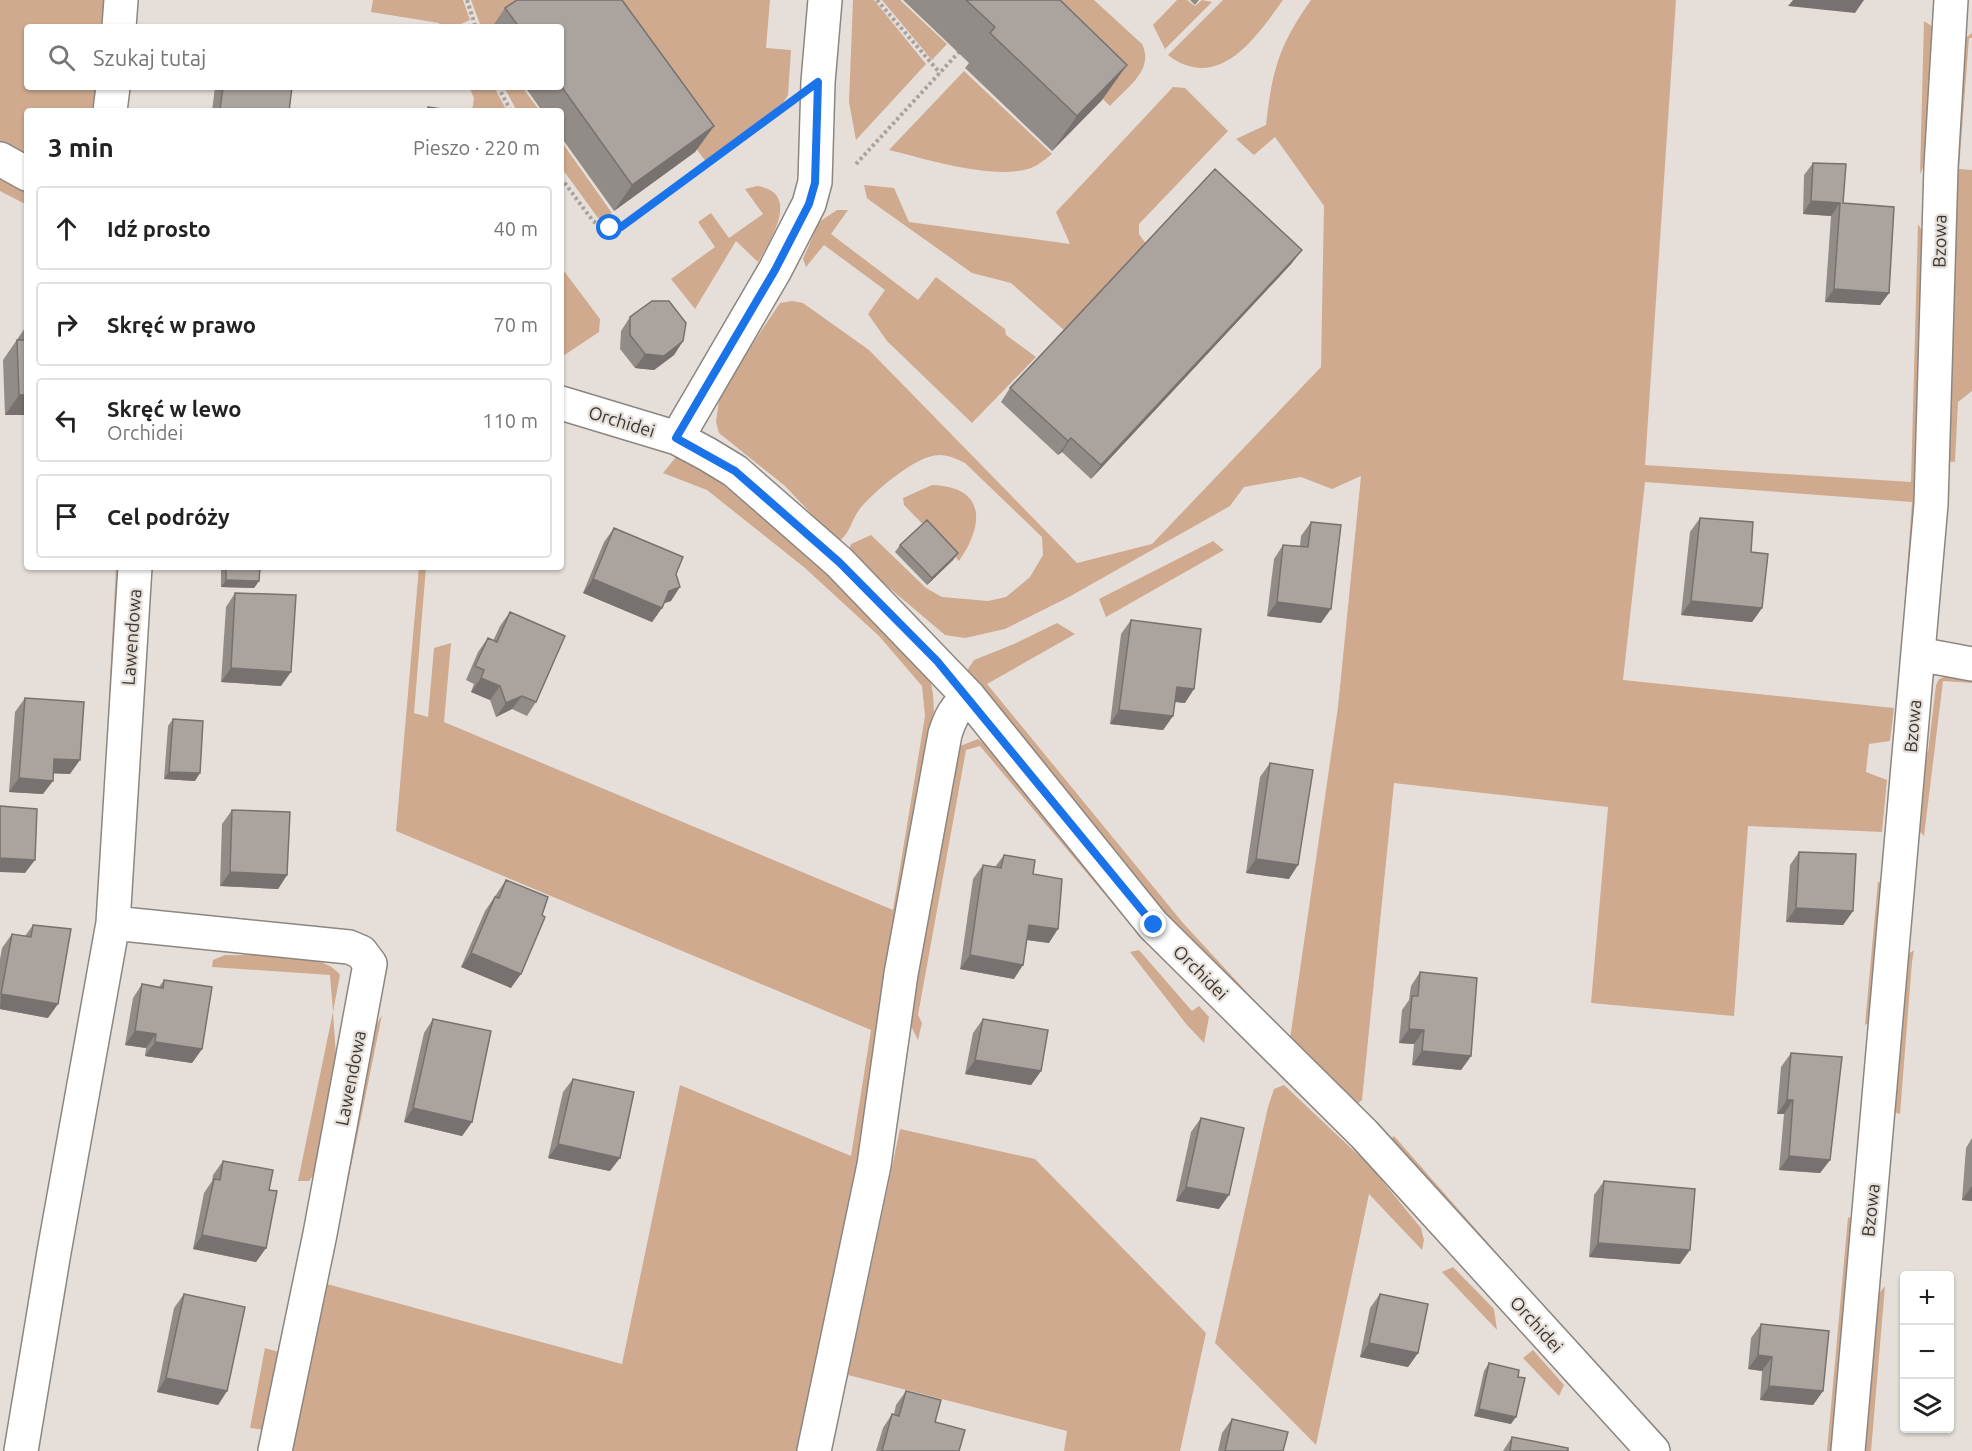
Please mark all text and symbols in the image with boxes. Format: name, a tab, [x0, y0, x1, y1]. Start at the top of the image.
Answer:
search box	[24, 24, 564, 90]
icon: search	[45, 41, 78, 74]
text: Szukaj tutaj	[93, 45, 206, 70]
text: 3 min	[48, 133, 114, 162]
text: Pieszo · 220 m	[413, 136, 540, 159]
icon: ahead	[50, 212, 83, 245]
route start	[596, 214, 622, 240]
street label: Bzowa	[1929, 214, 1949, 268]
text: Idź prosto	[107, 216, 211, 241]
text: 40 m	[494, 217, 538, 240]
icon: right	[50, 308, 83, 341]
text: Skręć w prawo	[107, 312, 256, 337]
text: 70 m	[494, 313, 538, 336]
text: Skręć w lewo	[107, 396, 241, 421]
street label: Orchidei	[586, 401, 658, 441]
icon: left	[50, 404, 83, 437]
text: 110 m	[482, 409, 538, 432]
text: Orchidei	[107, 421, 183, 444]
icon: arrive	[50, 500, 83, 533]
text: Cel podróży	[107, 504, 230, 529]
street label: Lawendowa	[118, 588, 144, 686]
street label: Bzowa	[1900, 699, 1924, 753]
route end	[1140, 911, 1166, 937]
street label: Orchidei	[1170, 941, 1232, 1003]
street label: Lawendowa	[331, 1029, 369, 1127]
street label: Bzowa	[1857, 1182, 1883, 1238]
map controls	[1900, 1271, 1954, 1433]
button: +	[1900, 1271, 1954, 1325]
street label: Orchidei	[1507, 1292, 1567, 1356]
button: −	[1900, 1325, 1954, 1379]
button: layers	[1900, 1379, 1954, 1433]

